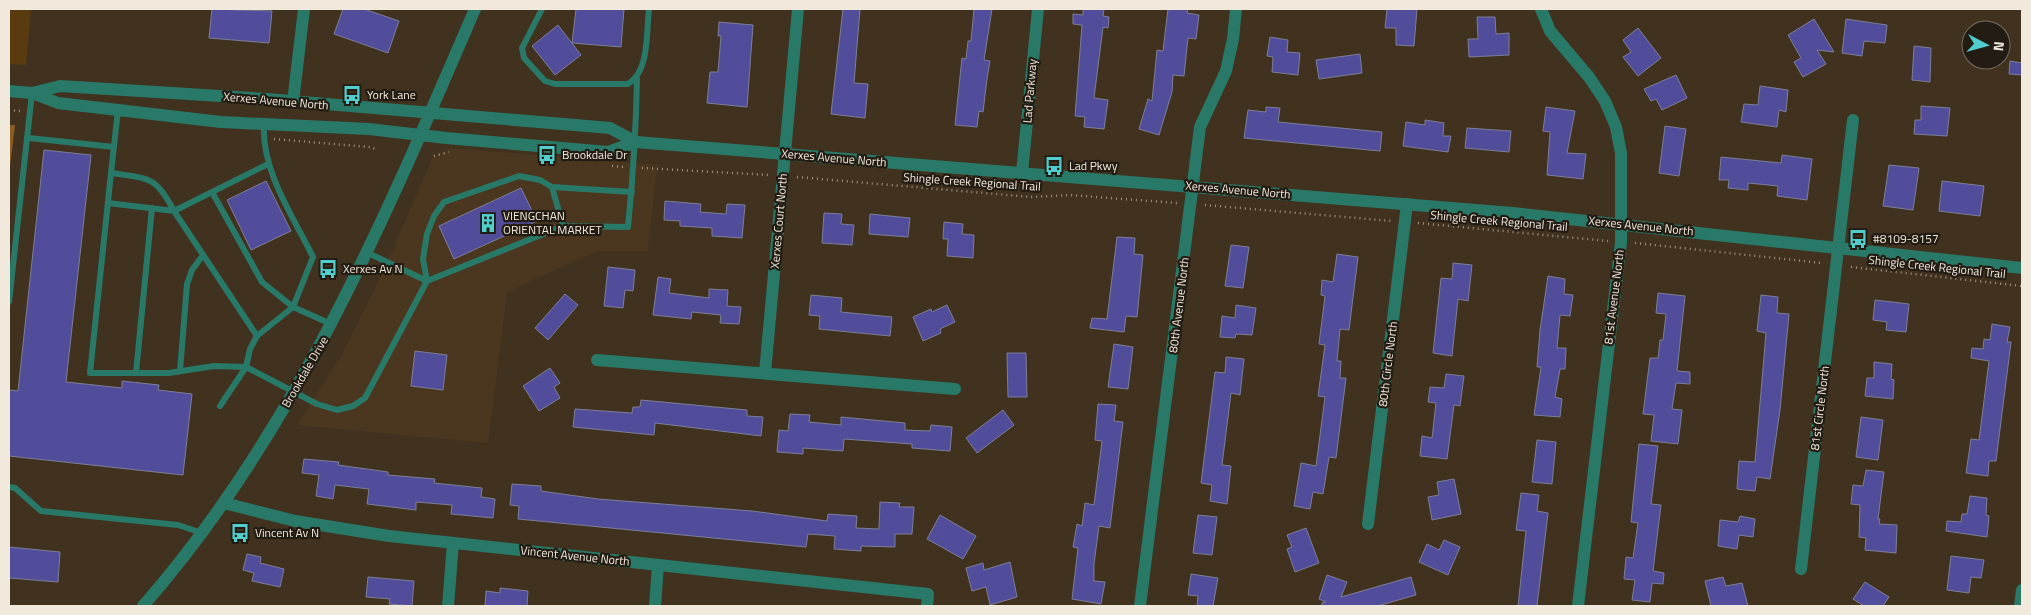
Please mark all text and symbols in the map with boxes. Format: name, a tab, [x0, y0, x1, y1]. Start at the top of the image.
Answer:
north arrow	[1961, 20, 2011, 70]
text: N	[1988, 40, 2010, 52]
street label: Lad Parkway	[1017, 58, 1042, 124]
bus stop icon: York Lane	[341, 84, 363, 106]
place label: York Lane	[367, 85, 416, 104]
street label: Xerxes Avenue North	[223, 86, 329, 115]
street label: Xerxes Avenue North	[781, 143, 887, 172]
bus stop icon: Brookdale Dr	[536, 144, 558, 166]
place label: Brookdale Dr	[562, 145, 627, 164]
bus stop icon: Lad Pkwy	[1043, 155, 1065, 177]
place label: Lad Pkwy	[1069, 156, 1118, 175]
street label: Shingle Creek Regional Trail	[903, 167, 1041, 196]
street label: Xerxes Court North	[765, 173, 792, 269]
street label: Xerxes Avenue North	[1185, 175, 1291, 204]
street label: Shingle Creek Regional Trail	[1430, 205, 1569, 236]
place label: VIENGCHAN ORIENTAL MARKET	[503, 206, 602, 239]
street label: Xerxes Avenue North	[1588, 211, 1695, 240]
building icon: VIENGCHAN ORIENTAL MARKET	[477, 212, 499, 234]
bus stop icon: #8109-8157	[1847, 228, 1869, 250]
place label: #8109-8157	[1873, 229, 1939, 248]
street label: 81st Avenue North	[1598, 249, 1629, 345]
street label: Shingle Creek Regional Trail	[1867, 250, 2007, 283]
street label: 80th Avenue North	[1163, 256, 1194, 354]
bus stop icon: Xerxes Av N	[317, 258, 339, 280]
place label: Xerxes Av N	[343, 259, 403, 278]
street label: 80th Circle North	[1373, 320, 1402, 408]
street label: Brookdale Drive	[276, 332, 333, 411]
street label: 81st Circle North	[1805, 365, 1834, 451]
bus stop icon: Vincent Av N	[229, 522, 251, 544]
place label: Vincent Av N	[255, 523, 319, 542]
street label: Vincent Avenue North	[519, 540, 631, 571]

